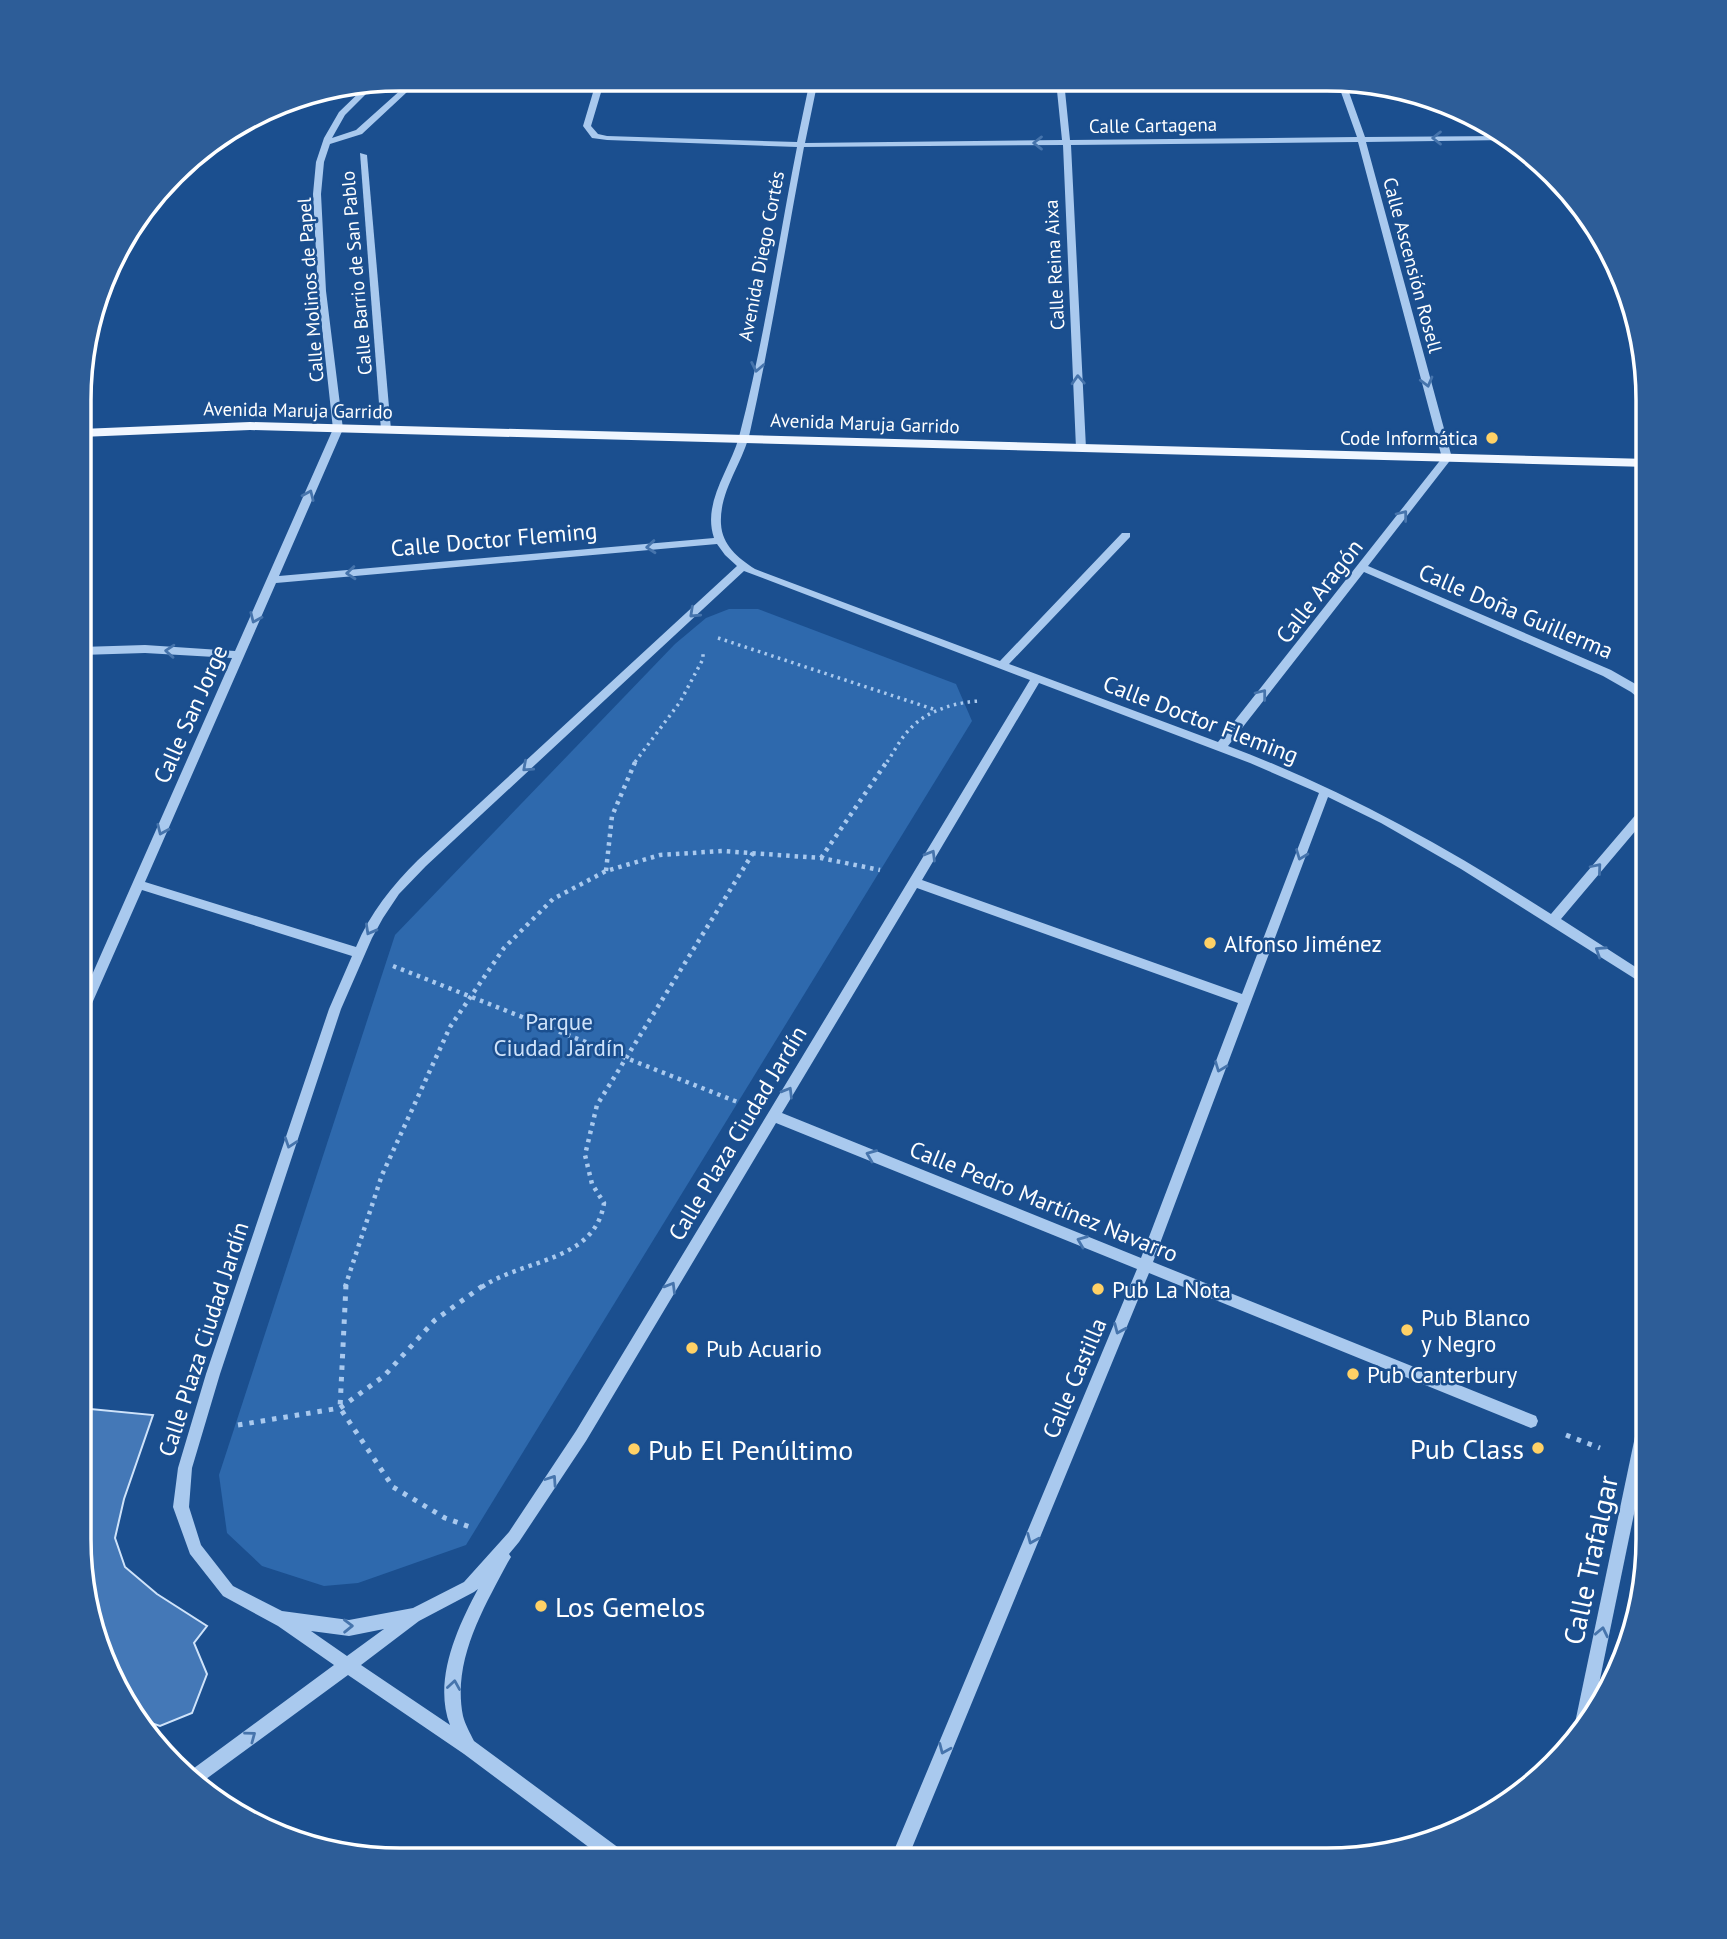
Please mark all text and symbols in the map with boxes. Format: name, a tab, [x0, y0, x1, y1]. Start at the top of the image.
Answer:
street label: Calle Cartagena	[1089, 112, 1217, 138]
one-way arrow	[1431, 130, 1441, 146]
one-way arrow	[1032, 135, 1042, 151]
street label: Avenida Diego Cortés	[733, 169, 789, 343]
street label: Calle Barrio de San Pablo	[335, 170, 377, 376]
street label: Calle Ascensión Rosell	[1378, 175, 1448, 356]
street label: Calle Molinos de Papel	[292, 196, 328, 383]
street label: Calle Reina Aixa	[1039, 199, 1069, 331]
one-way arrow	[751, 361, 766, 373]
one-way arrow	[1070, 375, 1085, 386]
one-way arrow	[1418, 376, 1433, 388]
street label: Avenida Maruja Garrido	[203, 396, 393, 424]
street label: Avenida Maruja Garrido	[770, 408, 960, 438]
place label: Code Informática	[1340, 426, 1478, 450]
marker: Code Informática	[1484, 430, 1500, 446]
one-way arrow	[301, 490, 315, 502]
one-way arrow	[1394, 511, 1407, 523]
street label: Calle Doctor Fleming	[390, 516, 598, 562]
street label: Calle Aragón	[1269, 533, 1369, 649]
one-way arrow	[645, 539, 656, 554]
street label: Calle Doña Guillerma	[1414, 557, 1618, 665]
one-way arrow	[345, 565, 356, 580]
one-way arrow	[689, 604, 702, 617]
one-way arrow	[249, 610, 263, 623]
street label: Calle San Jorge	[147, 640, 233, 788]
one-way arrow	[165, 644, 176, 659]
street label: Calle Doctor Fleming	[1099, 668, 1303, 770]
one-way arrow	[1254, 690, 1267, 702]
one-way arrow	[522, 759, 535, 771]
one-way arrow	[156, 823, 170, 835]
one-way arrow	[1295, 848, 1309, 860]
one-way arrow	[922, 849, 935, 862]
one-way arrow	[1589, 863, 1601, 876]
one-way arrow	[365, 923, 378, 935]
place label: Alfonso Jiménez	[1224, 929, 1382, 958]
marker: Alfonso Jiménez	[1202, 935, 1218, 951]
one-way arrow	[1595, 947, 1608, 959]
park label: Parque Ciudad Jardín	[493, 1007, 625, 1062]
street label: Calle Plaza Ciudad Jardín	[661, 1020, 813, 1246]
one-way arrow	[1215, 1061, 1229, 1073]
one-way arrow	[780, 1086, 793, 1099]
street label: Calle Pedro Martínez Navarro	[906, 1134, 1182, 1268]
one-way arrow	[284, 1136, 298, 1148]
one-way arrow	[866, 1150, 878, 1164]
street label: Calle Plaza Ciudad Jardín	[151, 1218, 255, 1460]
one-way arrow	[1076, 1235, 1088, 1249]
place label: Pub La Nota	[1112, 1275, 1231, 1304]
one-way arrow	[663, 1281, 676, 1294]
marker: Pub La Nota	[1090, 1281, 1106, 1297]
place label: Pub Blanco y Negro	[1421, 1303, 1530, 1358]
street label: Calle Castilla	[1036, 1313, 1112, 1443]
one-way arrow	[1113, 1322, 1127, 1335]
marker: Pub Blanco y Negro	[1399, 1322, 1415, 1338]
place label: Pub Acuario	[706, 1334, 822, 1363]
marker: Pub Acuario	[684, 1340, 700, 1356]
place label: Pub Canterbury	[1367, 1360, 1517, 1389]
marker: Pub Canterbury	[1345, 1366, 1361, 1382]
place label: Pub Class	[1410, 1430, 1524, 1467]
place label: Pub El Penúltimo	[648, 1431, 853, 1468]
marker: Pub Class	[1530, 1440, 1546, 1456]
marker: Pub El Penúltimo	[626, 1441, 642, 1457]
street label: Calle Trafalgar	[1554, 1472, 1626, 1648]
one-way arrow	[544, 1475, 556, 1488]
one-way arrow	[1026, 1533, 1040, 1545]
place label: Los Gemelos	[555, 1588, 705, 1625]
marker: Los Gemelos	[533, 1598, 549, 1614]
one-way arrow	[343, 1618, 354, 1633]
one-way arrow	[1593, 1626, 1608, 1638]
one-way arrow	[446, 1679, 461, 1691]
one-way arrow	[243, 1732, 256, 1744]
one-way arrow	[938, 1742, 952, 1755]

